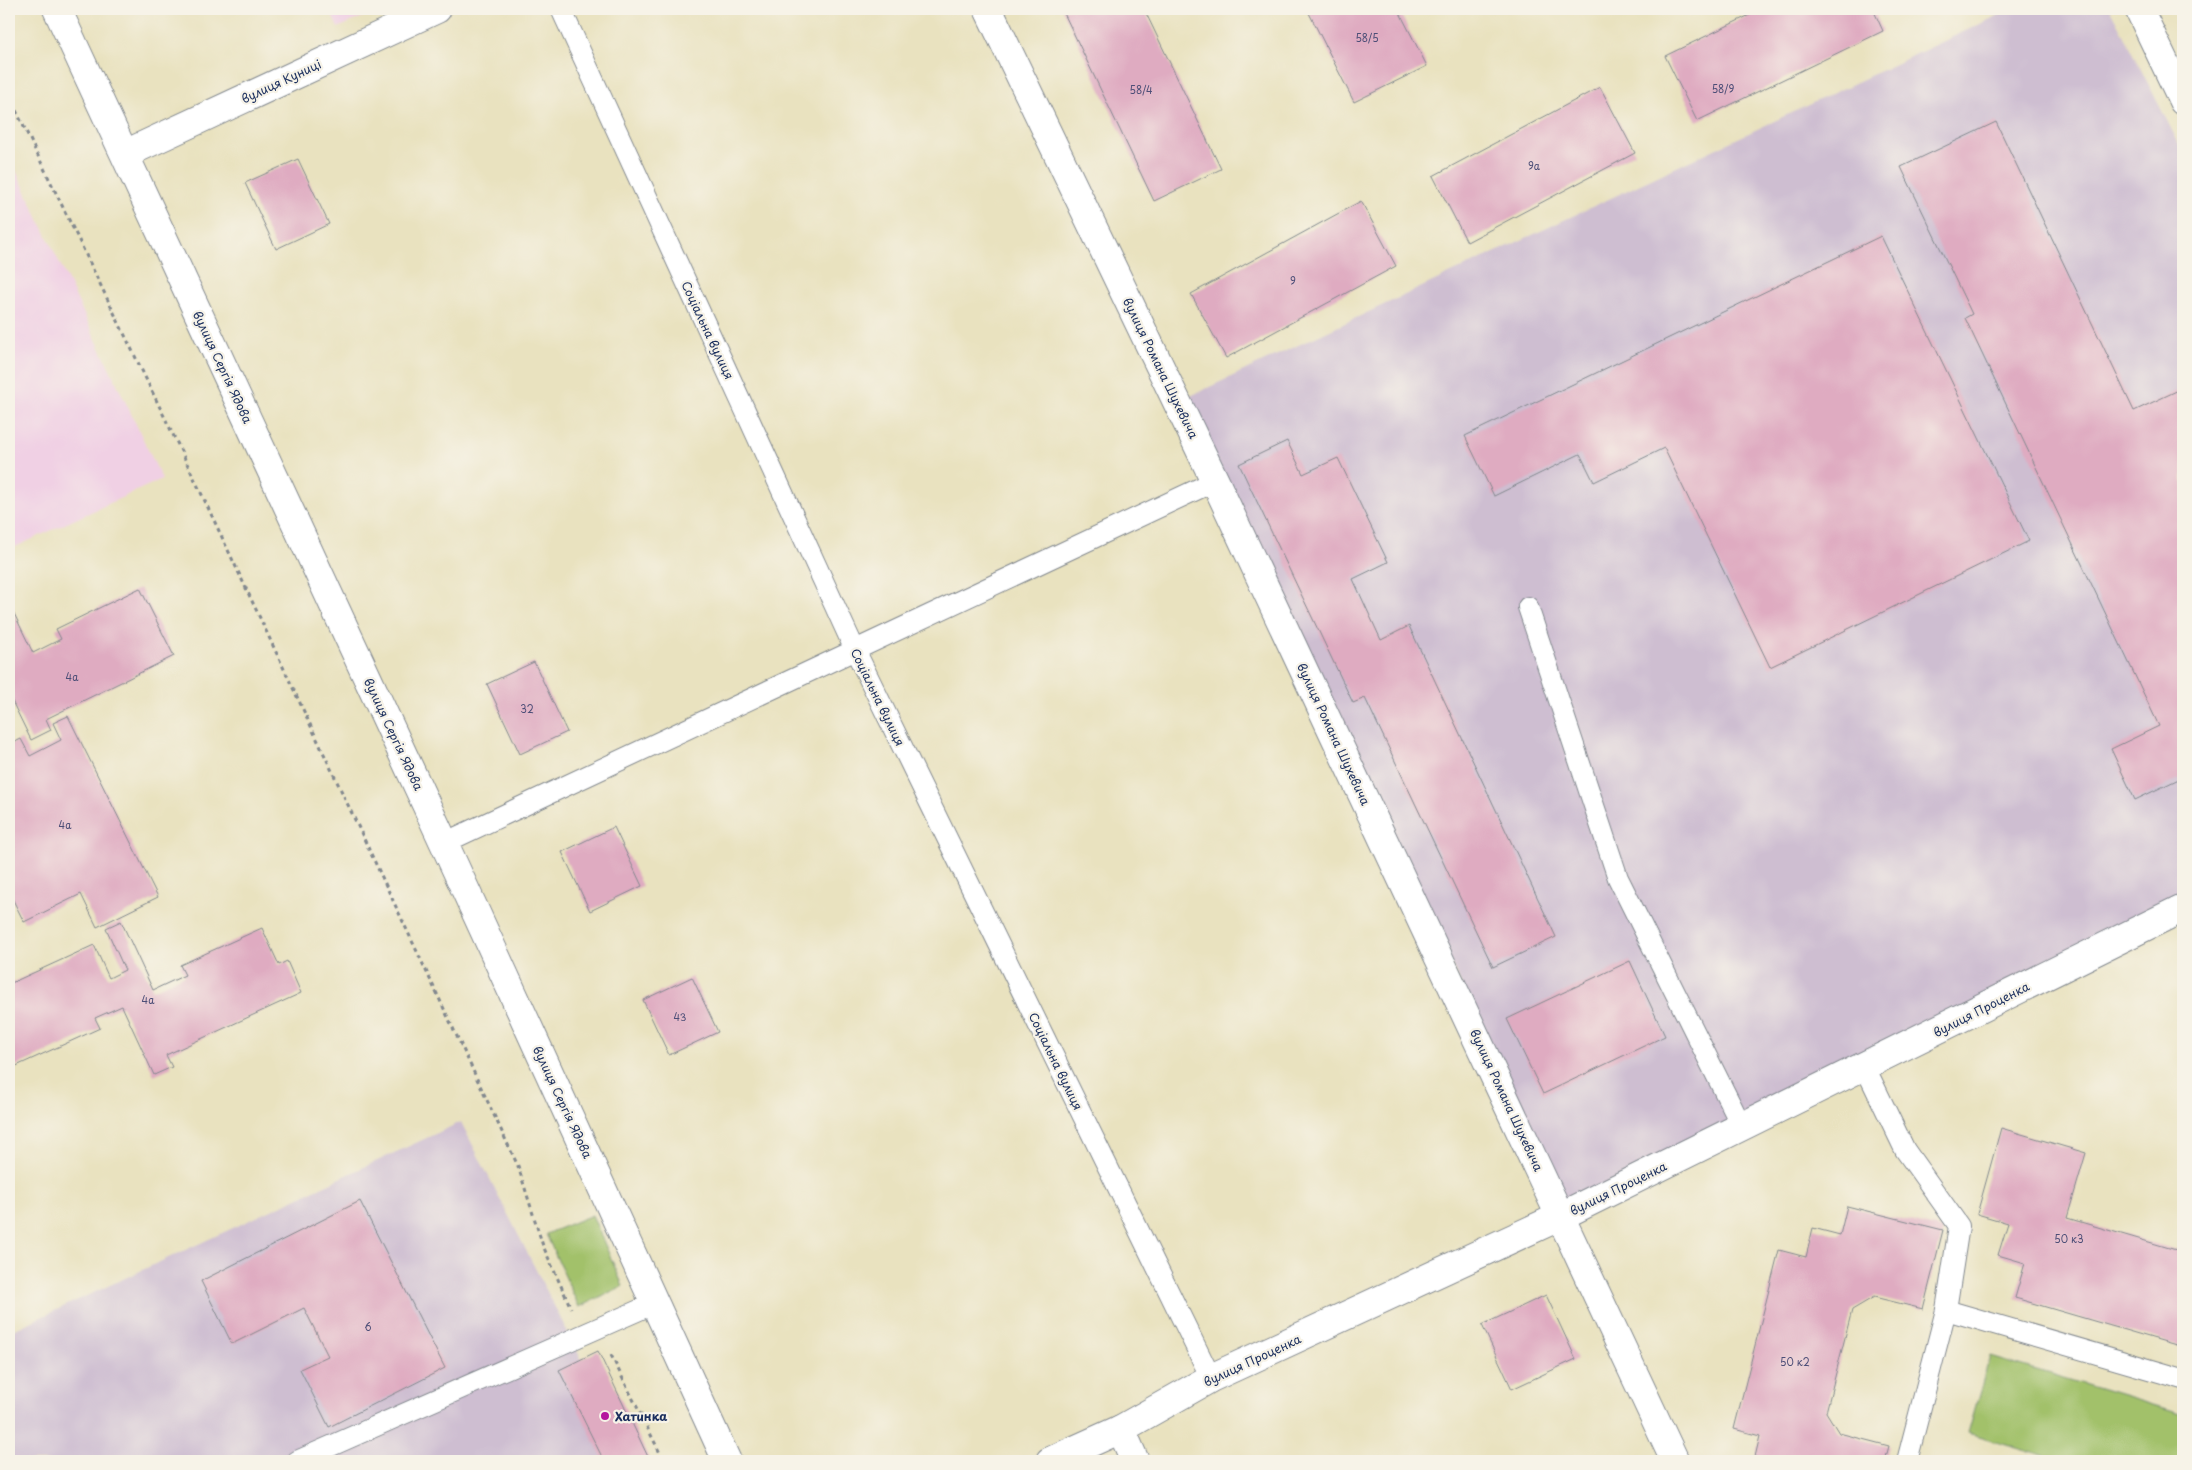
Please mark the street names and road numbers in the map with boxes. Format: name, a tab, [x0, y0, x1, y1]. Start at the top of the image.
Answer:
street label: вулиця Куниці	[238, 55, 324, 107]
street label: Соціальна вулиця	[677, 278, 739, 382]
street label: вулиця Романа Шухевича	[1119, 294, 1203, 442]
street label: вулиця Сергія Ядова	[189, 308, 257, 427]
street label: Соціальна вулиця	[847, 645, 909, 749]
street label: вулиця Романа Шухевича	[1293, 660, 1375, 808]
street label: вулиця Сергія Ядова	[360, 675, 428, 794]
street label: вулиця Проценка	[1930, 977, 2033, 1041]
street label: Соціальна вулиця	[1025, 1009, 1087, 1113]
street label: вулиця Романа Шухевича	[1466, 1026, 1548, 1174]
street label: вулиця Сергія Ядова	[529, 1043, 597, 1162]
street label: вулиця Проценка	[1567, 1156, 1670, 1219]
street label: вулиця Проценка	[1200, 1329, 1304, 1391]

